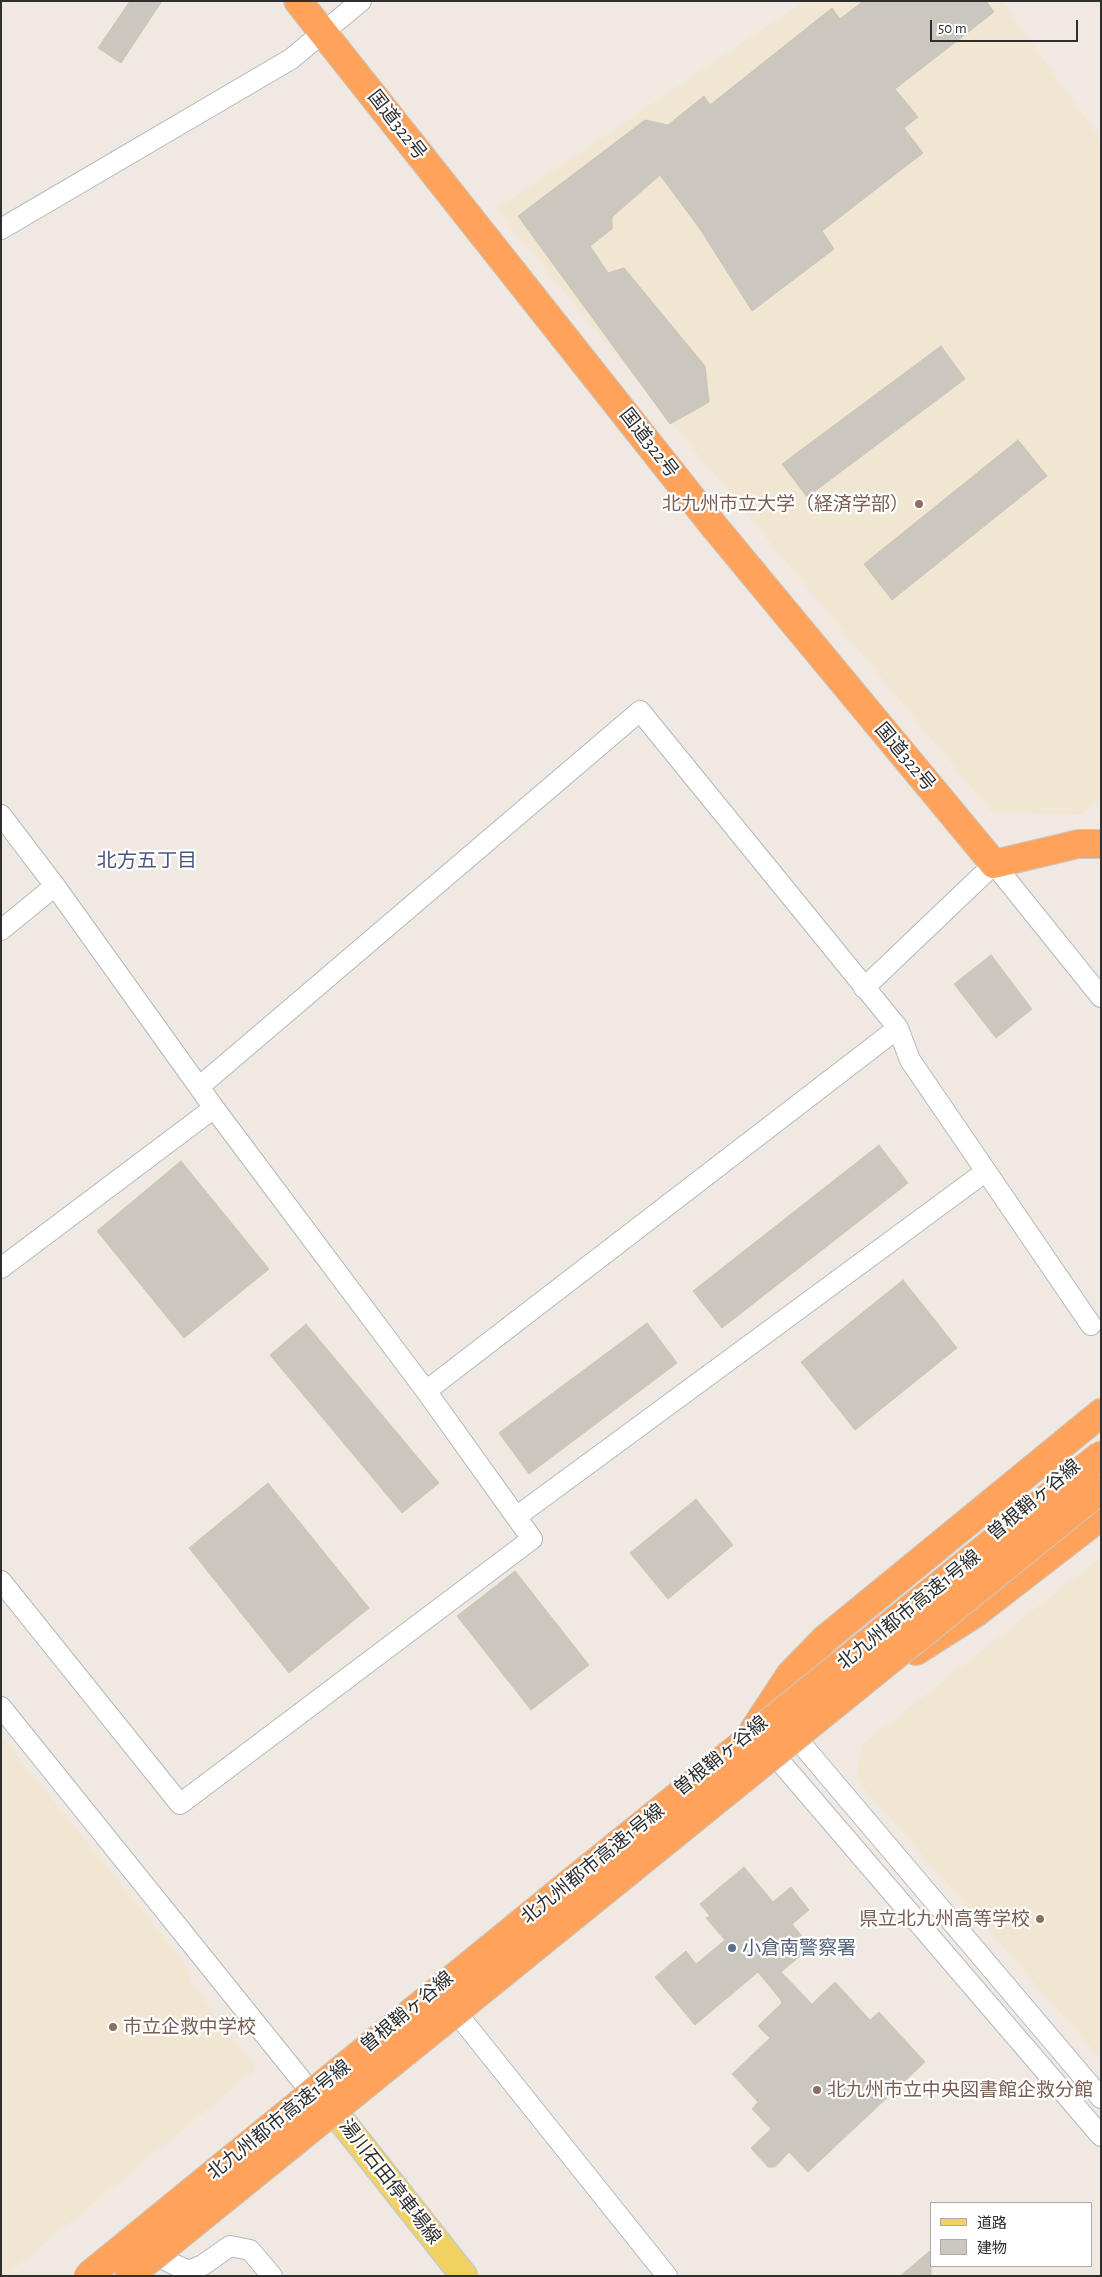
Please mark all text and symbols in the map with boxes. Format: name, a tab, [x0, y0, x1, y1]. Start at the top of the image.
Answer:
scale bar	[932, 10, 1080, 42]
text: 50 m	[938, 21, 967, 36]
street label: 国道322号	[363, 86, 431, 164]
street label: 国道322号	[615, 404, 683, 482]
place label: 北九州市立大学（経済学部）	[662, 493, 909, 515]
marker: 北九州市立大学（経済学部）	[913, 498, 925, 510]
street label: 国道322号	[870, 718, 940, 796]
district label: 北方五丁目	[97, 849, 197, 873]
street label: 曽根鞘ヶ谷線	[983, 1455, 1085, 1545]
street label: 北九州都市高速1号線	[833, 1545, 985, 1675]
street label: 曽根鞘ヶ谷線	[670, 1711, 772, 1801]
street label: 北九州都市高速1号線	[517, 1799, 669, 1929]
place label: 県立北九州高等学校	[859, 1908, 1030, 1930]
marker: 県立北九州高等学校	[1034, 1913, 1046, 1925]
place label: 小倉南警察署	[742, 1937, 856, 1959]
marker: 小倉南警察署	[726, 1942, 738, 1954]
street label: 曽根鞘ヶ谷線	[356, 1967, 458, 2057]
place label: 市立企救中学校	[123, 2016, 256, 2038]
marker: 市立企救中学校	[107, 2021, 119, 2033]
street label: 北九州都市高速1号線	[203, 2055, 355, 2185]
place label: 北九州市立中央図書館企救分館	[827, 2079, 1093, 2101]
marker: 北九州市立中央図書館企救分館	[811, 2084, 823, 2096]
street label: 湯川石田停車場線	[334, 2115, 446, 2249]
legend	[930, 2202, 1092, 2267]
text: 道路	[977, 2216, 1007, 2231]
text: 建物	[977, 2241, 1007, 2256]

